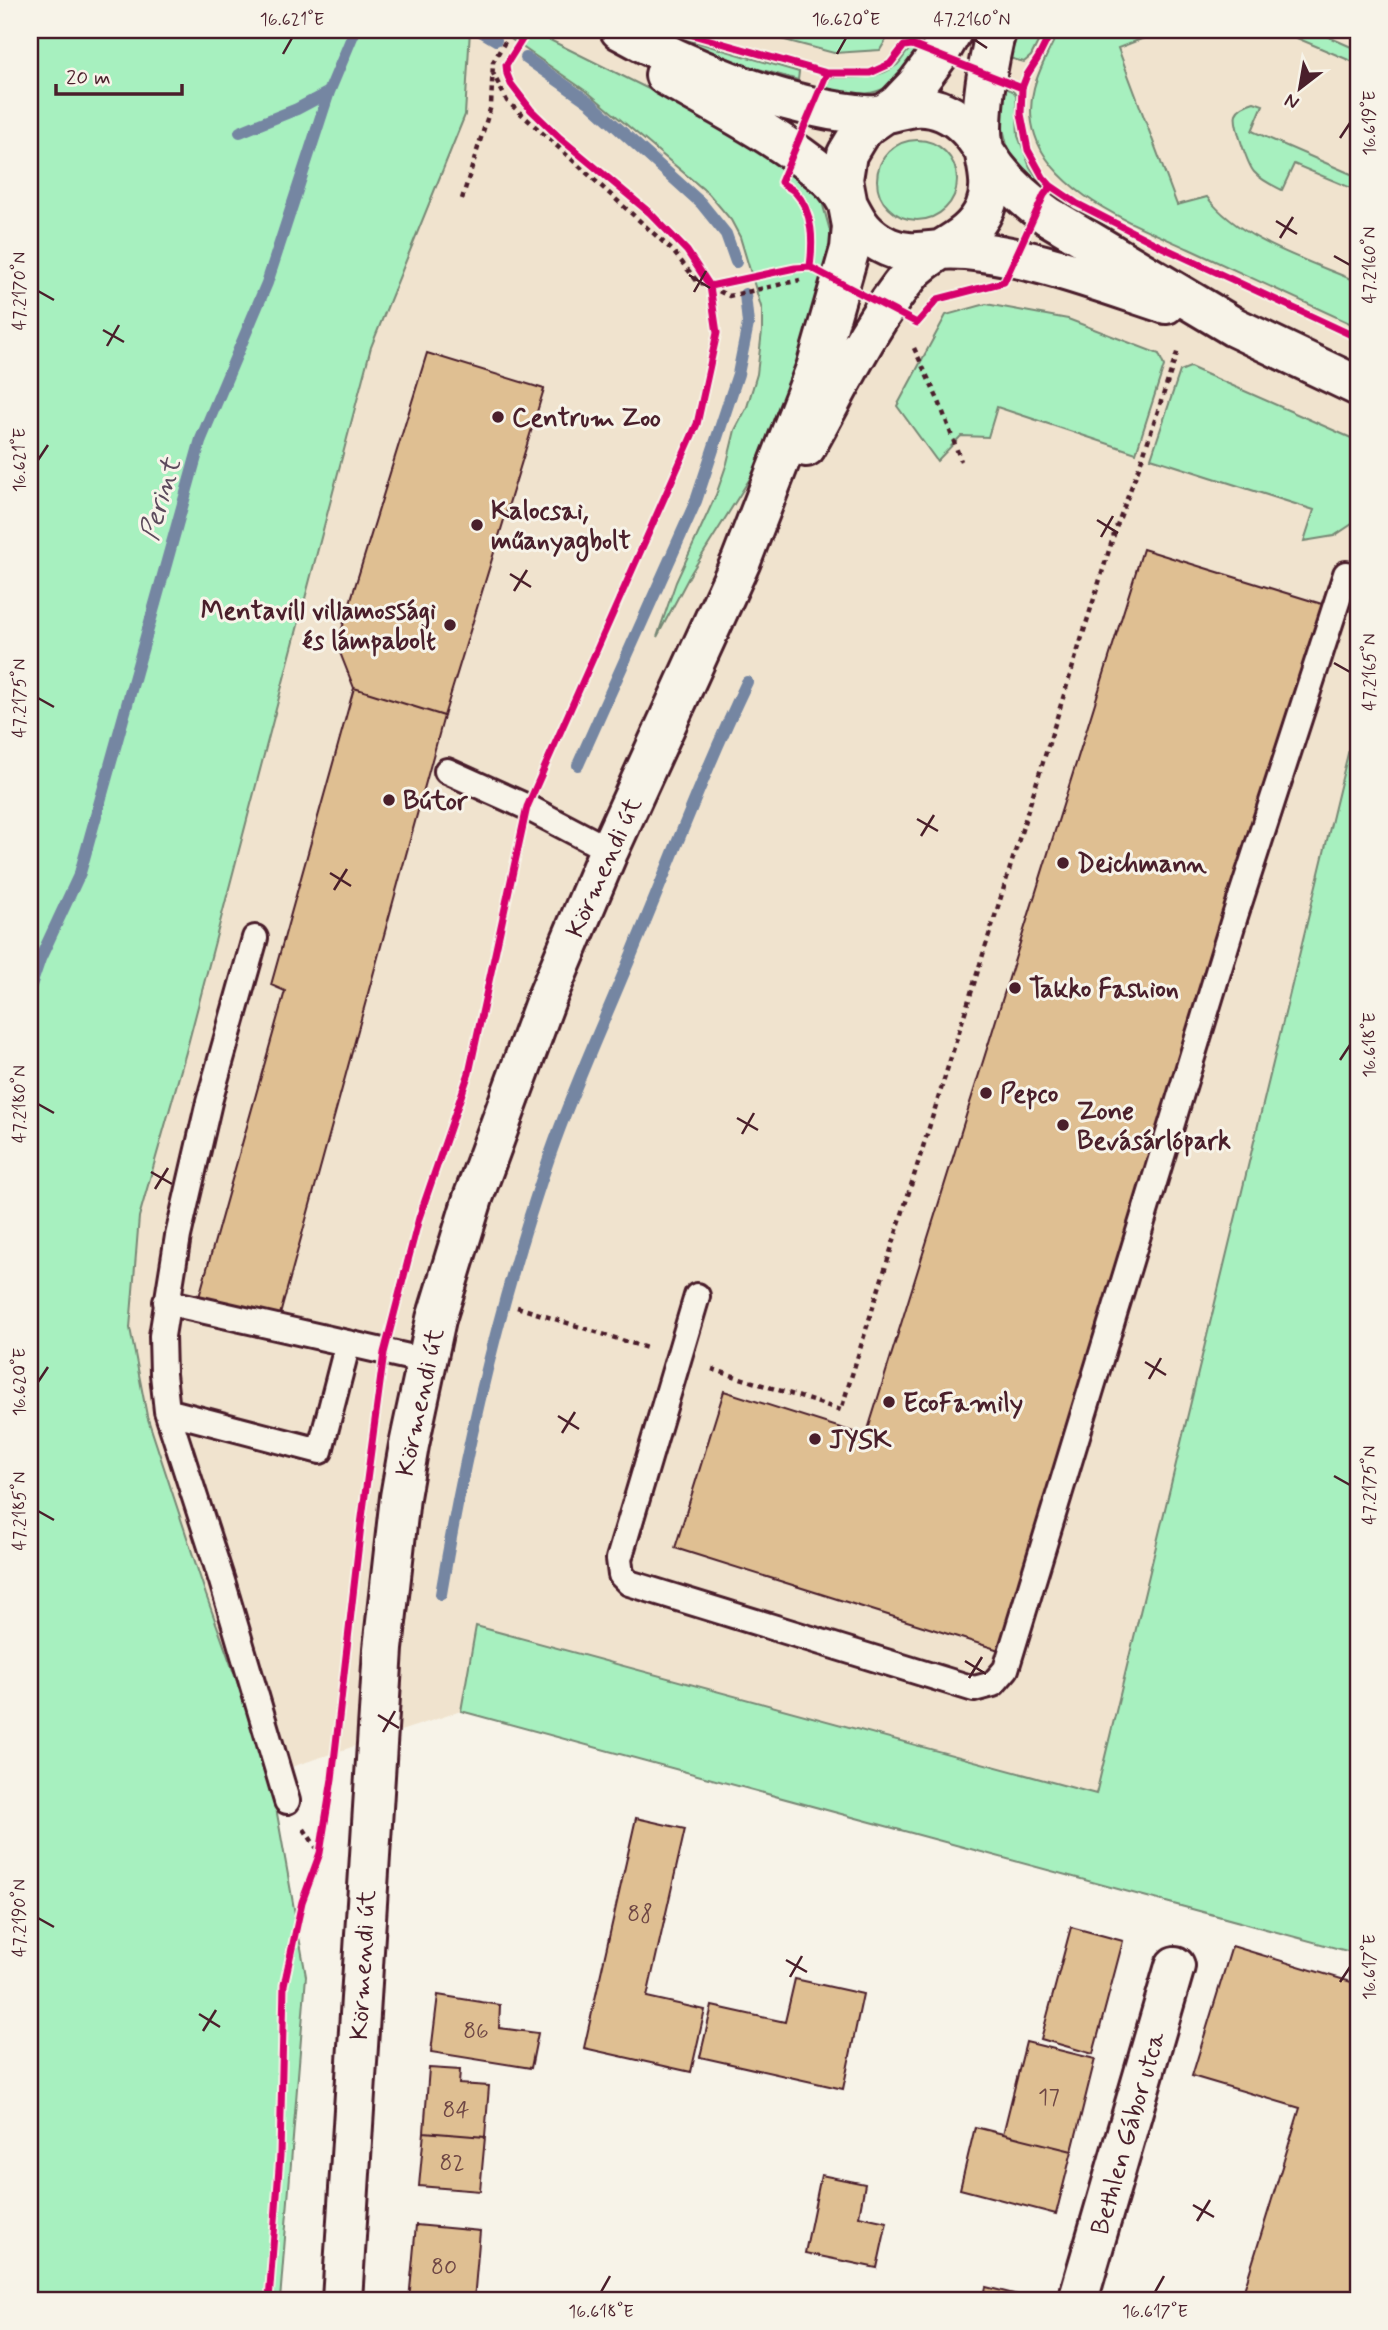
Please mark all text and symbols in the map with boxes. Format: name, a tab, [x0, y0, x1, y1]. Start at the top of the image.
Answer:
text: 16.621°E	[260, 8, 324, 32]
text: 16.620°E	[812, 8, 880, 32]
text: 47.2160°N	[934, 8, 1010, 32]
scale bar	[56, 52, 182, 96]
north arrow	[1266, 52, 1336, 122]
text: 20 m	[66, 64, 111, 92]
text: N	[1280, 87, 1304, 115]
text: 16.619°E	[1358, 90, 1382, 156]
text: 47.2160°N	[1358, 227, 1382, 303]
text: 47.2170°N	[8, 252, 32, 330]
place label: Centrum Zoo	[512, 402, 661, 436]
marker: Centrum Zoo	[490, 409, 506, 425]
text: 16.621°E	[8, 428, 32, 492]
water label: Perint	[132, 453, 191, 545]
place label: Kalocsai, műanyagbolt	[491, 495, 631, 562]
marker: Kalocsai, műanyagbolt	[469, 517, 485, 533]
place label: Mentavill villamossági és lámpabolt	[201, 595, 436, 659]
marker: Mentavill villamossági és lámpabolt	[442, 617, 458, 633]
text: 47.2165°N	[1358, 633, 1382, 711]
text: 47.2175°N	[8, 658, 32, 738]
place label: Bútor	[403, 785, 469, 819]
marker: Bútor	[381, 792, 397, 808]
street label: Körmendi út	[559, 792, 651, 943]
place label: Deichmann	[1077, 848, 1207, 882]
marker: Deichmann	[1055, 855, 1071, 871]
place label: Takko Fashion	[1029, 973, 1179, 1007]
marker: Takko Fashion	[1007, 980, 1023, 996]
text: 16.618°E	[1358, 1012, 1382, 1078]
text: 47.2180°N	[8, 1065, 32, 1143]
place label: Pepco	[1000, 1078, 1059, 1112]
marker: Pepco	[978, 1085, 994, 1101]
place label: Zone Bevásárlópark	[1077, 1095, 1231, 1159]
marker: Zone Bevásárlópark	[1055, 1117, 1071, 1133]
street label: Körmendi út	[389, 1325, 453, 1480]
text: 16.620°E	[8, 1348, 32, 1416]
place label: EcoFamily	[903, 1387, 1023, 1421]
marker: EcoFamily	[881, 1394, 897, 1410]
place label: JYSK	[829, 1424, 892, 1458]
marker: JYSK	[807, 1431, 823, 1447]
text: 47.2175°N	[1358, 1445, 1382, 1525]
text: 47.2185°N	[8, 1472, 32, 1550]
text: 47.2190°N	[8, 1879, 32, 1957]
street label: Körmendi út	[343, 1889, 385, 2041]
house number: 88	[627, 1900, 653, 1930]
text: 16.617°E	[1358, 1934, 1382, 2000]
house number: 86	[463, 2017, 489, 2047]
street label: Bethlen Gábor utca	[1084, 2028, 1174, 2239]
house number: 17	[1038, 2083, 1060, 2113]
house number: 84	[443, 2096, 470, 2126]
house number: 82	[439, 2149, 465, 2179]
house number: 80	[431, 2253, 457, 2283]
text: 16.618°E	[568, 2300, 634, 2324]
text: 16.617°E	[1122, 2300, 1188, 2324]

